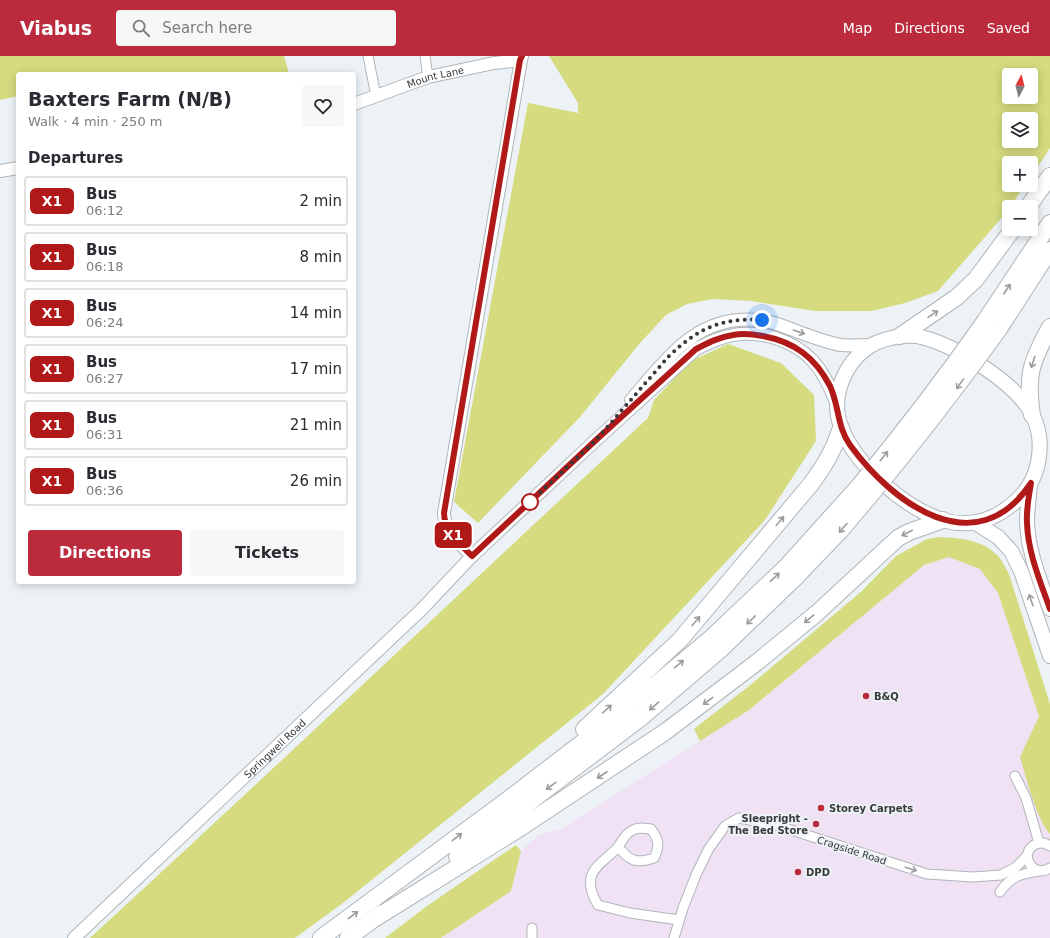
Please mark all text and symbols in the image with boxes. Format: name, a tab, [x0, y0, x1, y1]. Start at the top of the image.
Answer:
search box	[116, 10, 396, 46]
text: Viabus	[20, 17, 92, 39]
icon: search	[130, 17, 152, 39]
text: Search here	[162, 19, 252, 37]
text: Map	[843, 20, 872, 36]
text: Directions	[894, 20, 965, 36]
text: Saved	[987, 20, 1030, 36]
street label: Mount Lane	[405, 65, 465, 90]
north arrow	[1002, 68, 1038, 104]
map controls	[1002, 68, 1038, 236]
button: heart	[302, 85, 344, 127]
text: Baxters Farm (N/B)	[28, 88, 232, 110]
button: layers	[1002, 112, 1038, 148]
text: Walk · 4 min · 250 m	[28, 114, 162, 129]
text: Departures	[28, 149, 123, 167]
button: +	[1002, 156, 1038, 192]
text: Bus	[86, 185, 117, 203]
text: 2 min	[299, 192, 342, 210]
text: X1	[42, 193, 62, 209]
button: −	[1002, 200, 1038, 236]
text: 06:12	[86, 203, 123, 218]
text: Bus	[86, 241, 117, 259]
text: 8 min	[299, 248, 342, 266]
text: X1	[42, 249, 62, 265]
text: 06:18	[86, 259, 123, 274]
one-way arrow	[1003, 284, 1011, 295]
text: Bus	[86, 297, 117, 315]
text: 14 min	[290, 304, 342, 322]
text: X1	[42, 305, 62, 321]
your location	[752, 310, 772, 330]
one-way arrow	[927, 310, 938, 318]
text: 06:24	[86, 315, 123, 330]
one-way arrow	[793, 328, 805, 336]
text: Bus	[86, 353, 117, 371]
one-way arrow	[1029, 356, 1036, 369]
text: 17 min	[290, 360, 342, 378]
text: X1	[42, 361, 62, 377]
text: 06:27	[86, 371, 123, 386]
one-way arrow	[956, 378, 964, 389]
text: Bus	[86, 409, 117, 427]
text: 21 min	[290, 416, 342, 434]
text: X1	[42, 417, 62, 433]
text: 06:31	[86, 427, 123, 442]
one-way arrow	[879, 451, 888, 462]
text: Bus	[86, 465, 117, 483]
text: 26 min	[290, 472, 342, 490]
text: X1	[42, 473, 62, 489]
text: 06:36	[86, 483, 123, 498]
unlabelled marker	[521, 493, 539, 511]
one-way arrow	[775, 516, 784, 527]
line badge: X1	[435, 522, 471, 548]
one-way arrow	[838, 522, 847, 533]
text: X1	[443, 527, 463, 543]
button: Directions	[28, 530, 182, 576]
button: Tickets	[190, 530, 344, 576]
one-way arrow	[901, 530, 913, 537]
one-way arrow	[770, 572, 780, 582]
one-way arrow	[1027, 593, 1034, 606]
one-way arrow	[804, 614, 815, 623]
one-way arrow	[746, 615, 756, 625]
one-way arrow	[692, 616, 701, 626]
one-way arrow	[674, 660, 685, 669]
marker: B&Q	[861, 691, 871, 701]
place label: B&Q	[874, 691, 899, 702]
one-way arrow	[703, 696, 714, 705]
one-way arrow	[649, 702, 660, 711]
one-way arrow	[602, 704, 612, 713]
street label: Springwell Road	[242, 717, 308, 780]
one-way arrow	[596, 770, 607, 779]
one-way arrow	[546, 781, 557, 790]
marker: Storey Carpets	[816, 803, 826, 813]
place label: Storey Carpets	[829, 803, 913, 814]
place label: Sleepright - The Bed Store	[728, 813, 808, 836]
marker: Sleepright - The Bed Store	[811, 819, 821, 829]
one-way arrow	[451, 833, 462, 841]
street label: Cragside Road	[816, 834, 888, 867]
one-way arrow	[904, 866, 917, 873]
marker: DPD	[793, 867, 803, 877]
place label: DPD	[806, 867, 830, 878]
one-way arrow	[347, 911, 358, 919]

